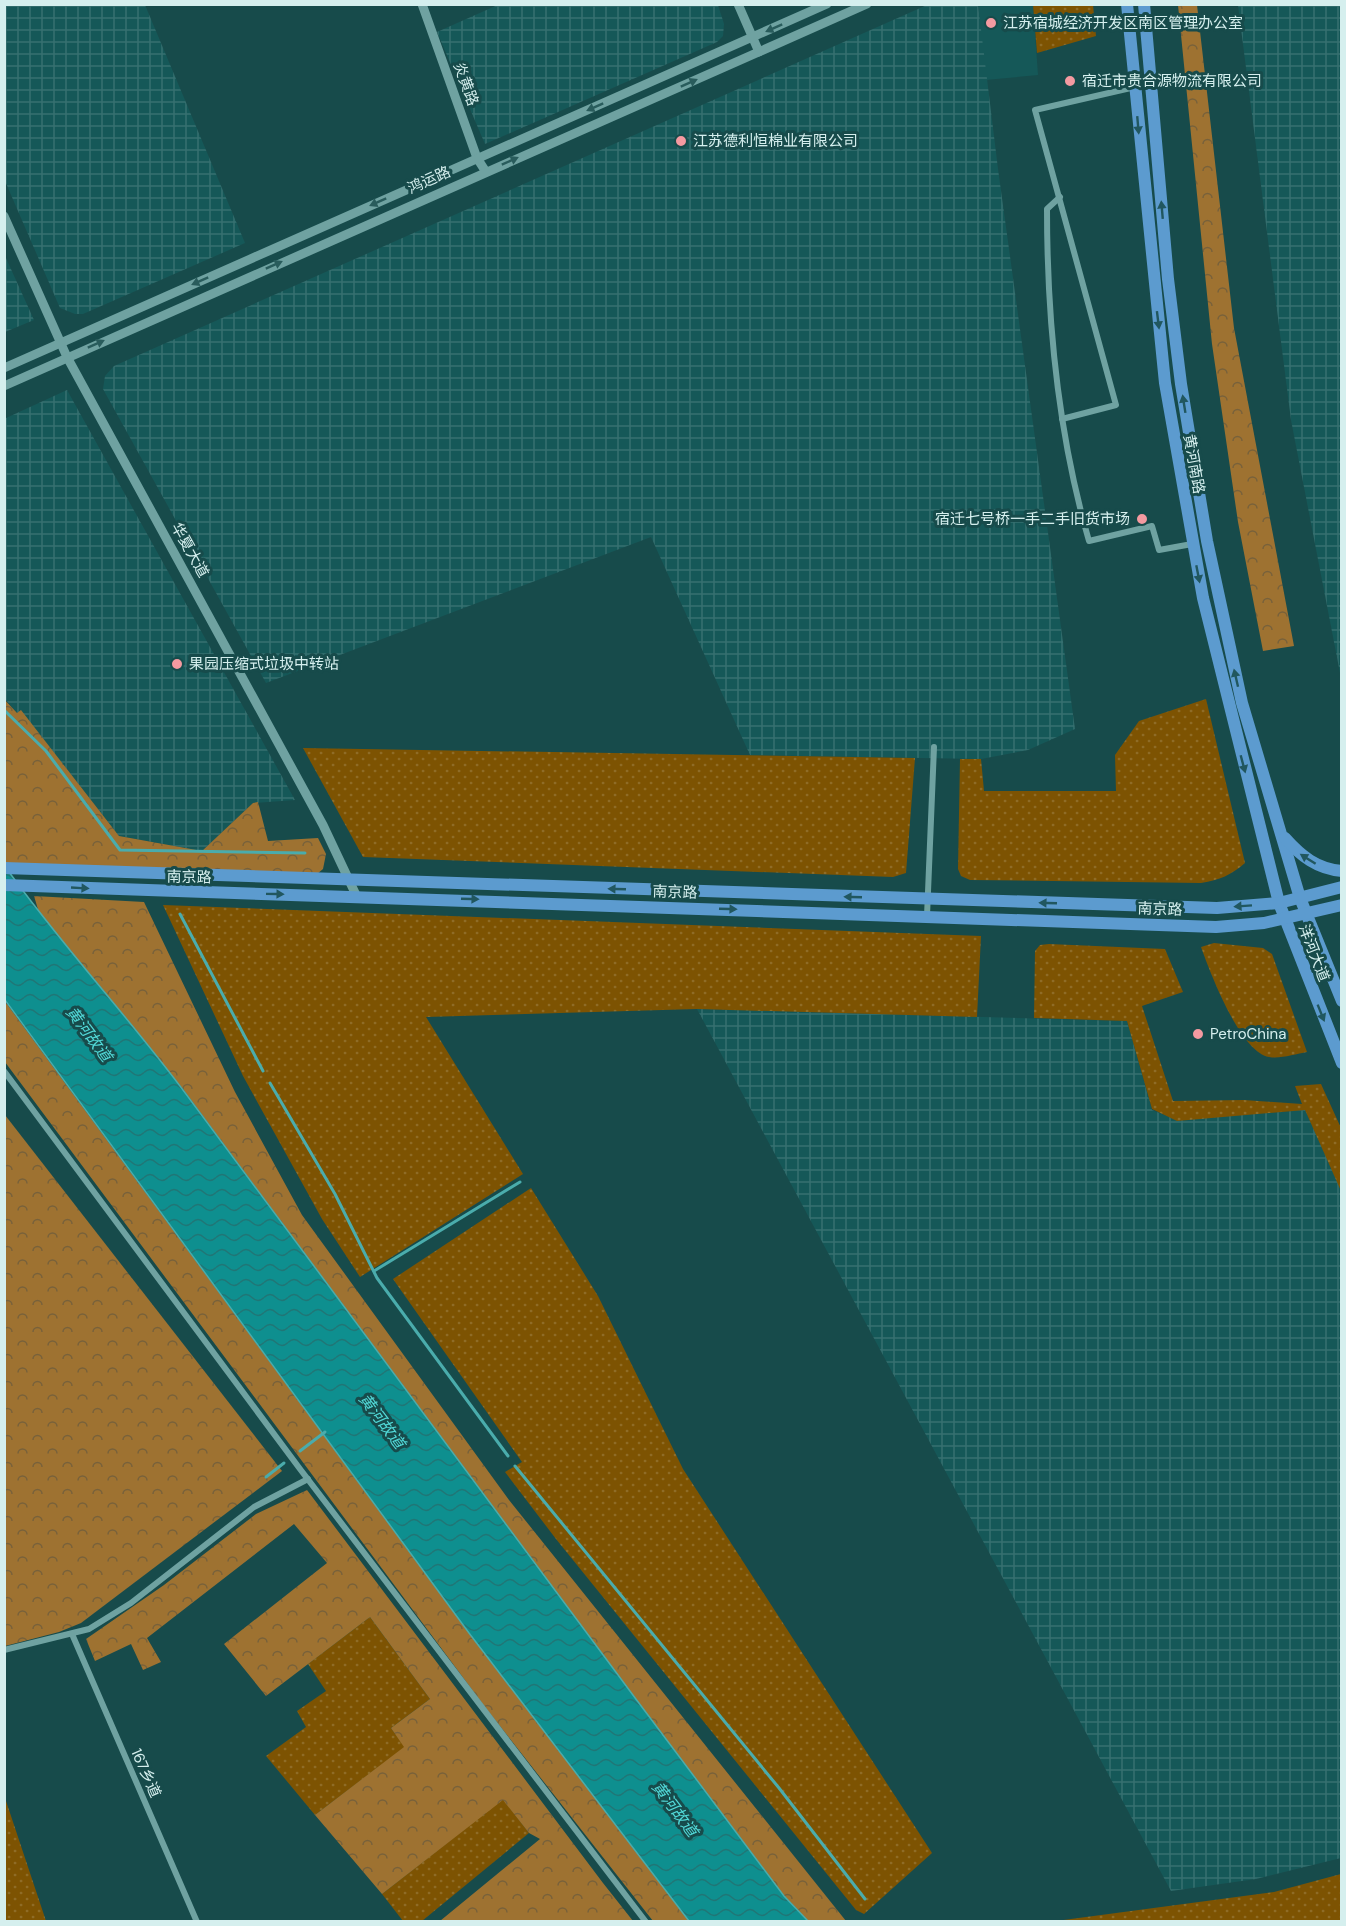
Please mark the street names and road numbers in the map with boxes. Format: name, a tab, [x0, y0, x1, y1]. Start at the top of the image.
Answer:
street label: 炎黄路	[449, 59, 483, 109]
street label: 鸿运路	[404, 162, 454, 198]
street label: 黄河南路	[1179, 433, 1209, 495]
street label: 华夏大道	[167, 519, 213, 581]
street label: 南京路	[166, 867, 212, 887]
street label: 南京路	[652, 881, 698, 903]
street label: 南京路	[1137, 898, 1183, 920]
street label: 洋河大道	[1294, 921, 1334, 985]
street label: 167乡道	[126, 1745, 166, 1801]

